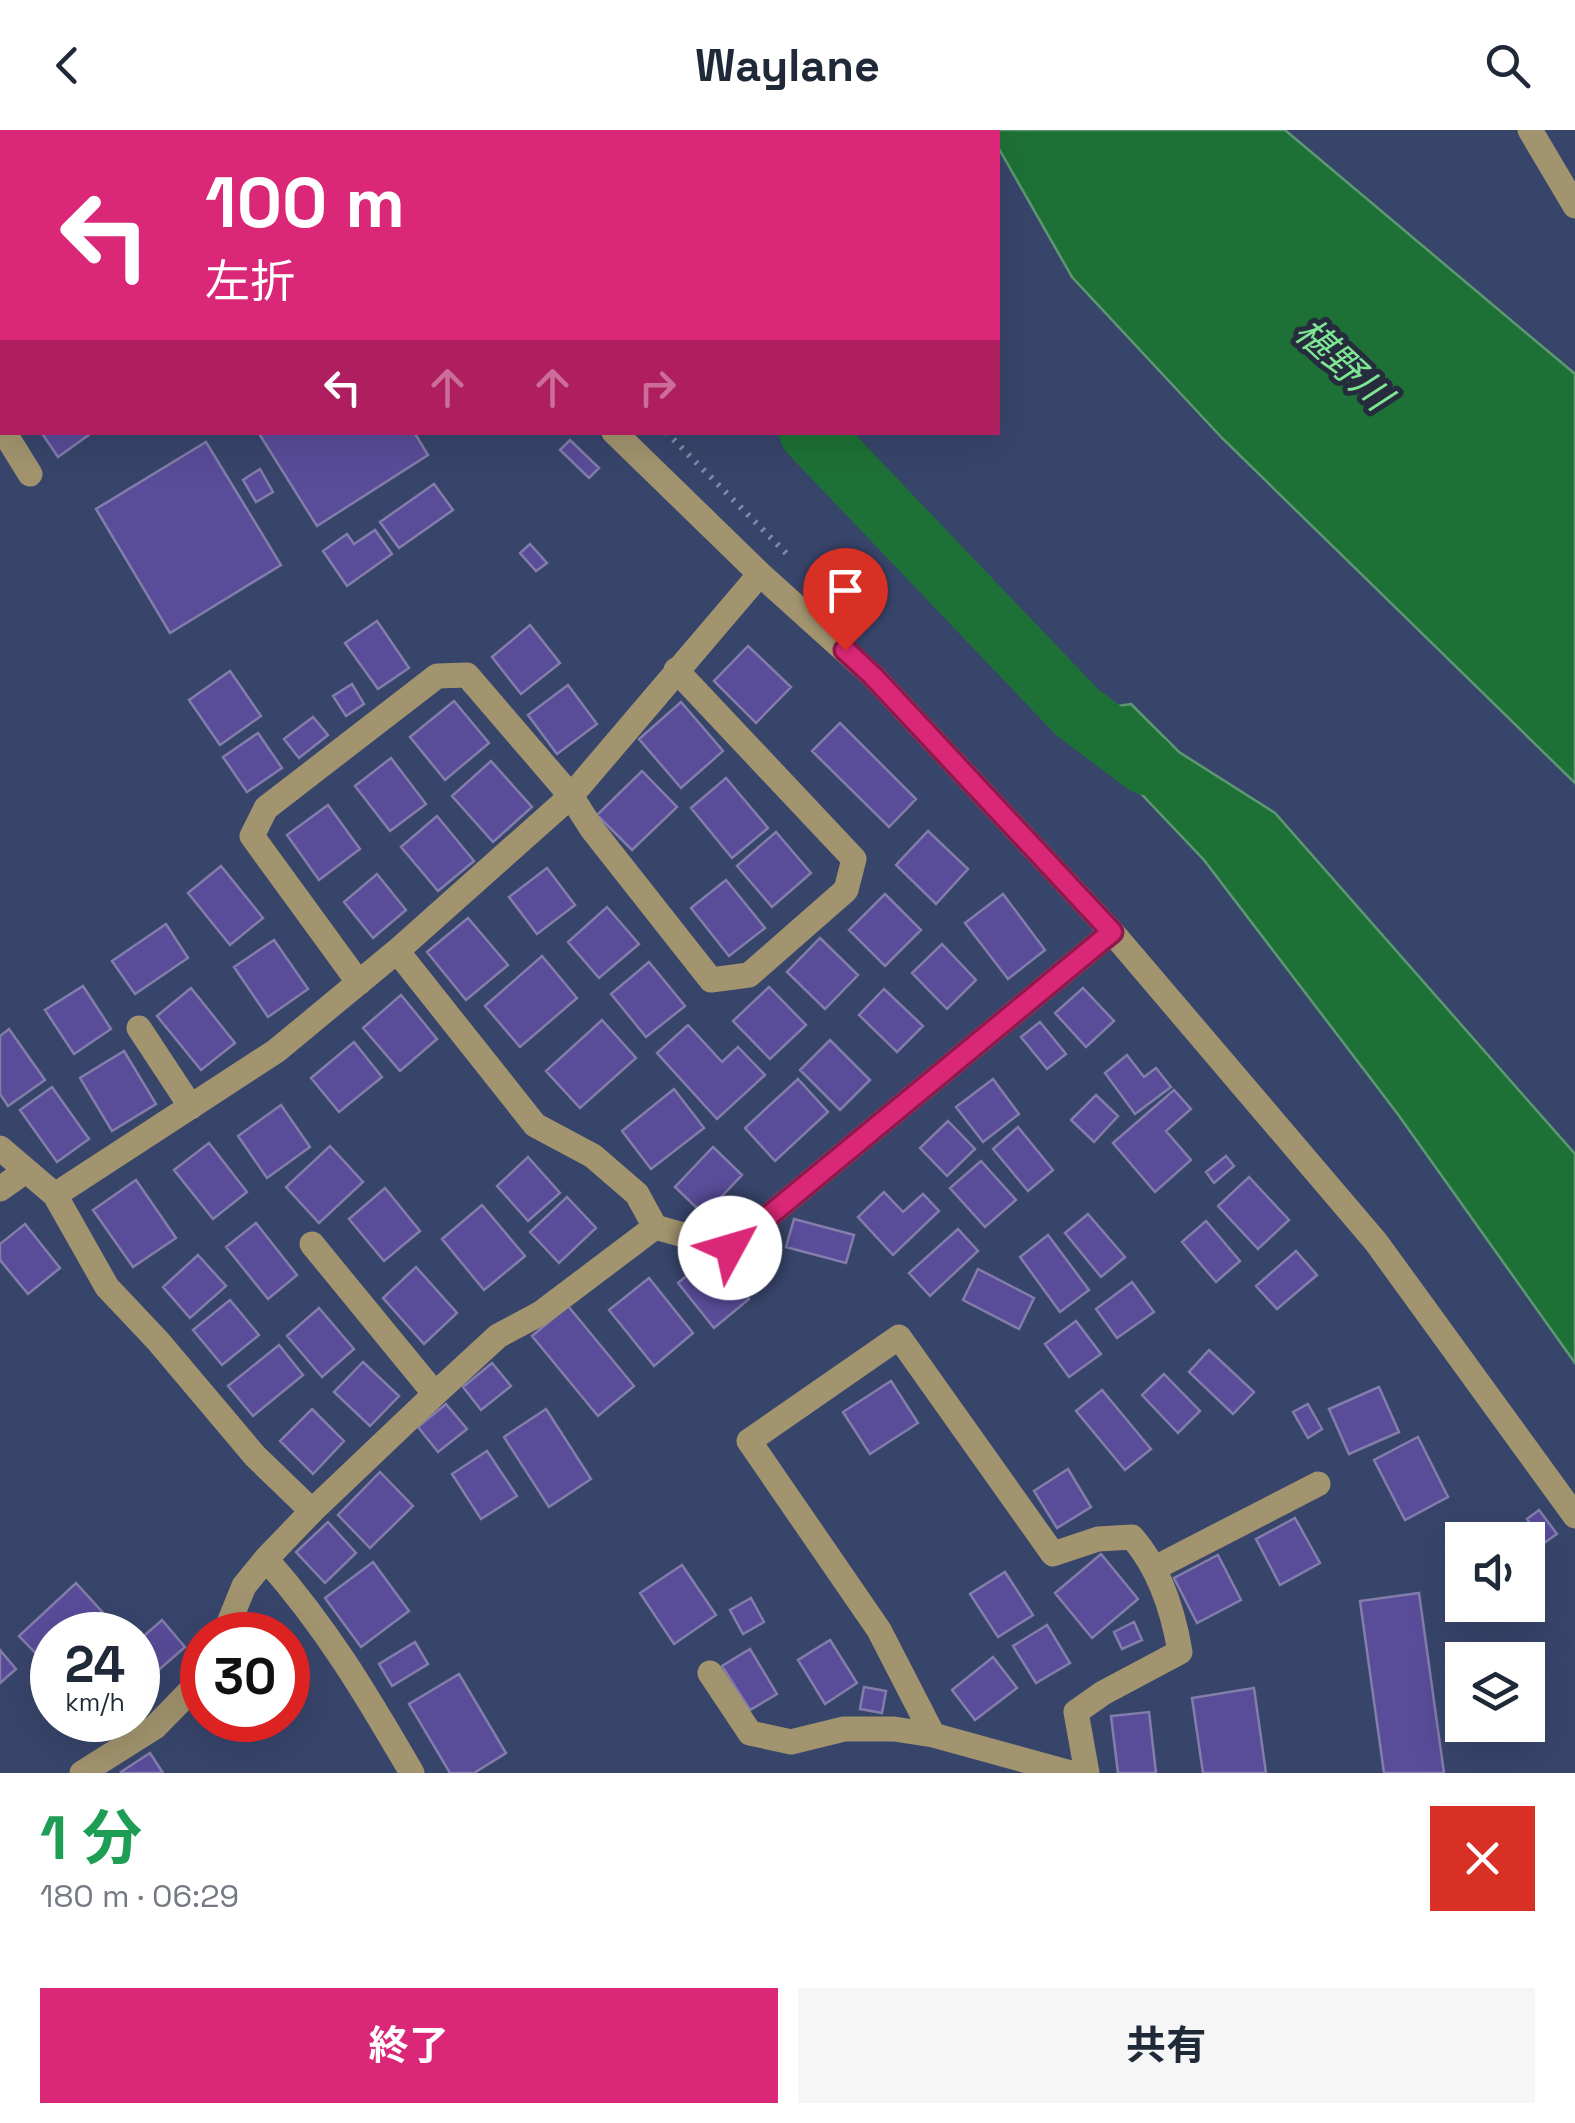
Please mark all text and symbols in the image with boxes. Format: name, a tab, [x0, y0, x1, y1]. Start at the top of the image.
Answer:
text: Waylane	[695, 37, 880, 94]
icon: back	[40, 38, 95, 93]
icon: search	[1480, 38, 1535, 93]
text: 100 m	[205, 158, 405, 247]
icon: left	[40, 170, 170, 300]
text: 左折	[205, 253, 295, 310]
water label: 椹野川	[1285, 308, 1404, 423]
icon: left	[315, 360, 370, 415]
icon: ahead	[420, 360, 475, 415]
icon: ahead	[525, 360, 580, 415]
icon: right	[630, 360, 685, 415]
pin	[803, 548, 888, 651]
icon: arrive	[818, 563, 873, 618]
position arrow	[678, 1196, 782, 1300]
map controls	[1445, 1522, 1545, 1742]
button: sound	[1445, 1522, 1545, 1622]
speed limit sign: 30	[180, 1612, 310, 1742]
text: 24	[65, 1633, 125, 1697]
button: layers	[1445, 1642, 1545, 1742]
text: km/h	[65, 1686, 125, 1718]
text: 1 分	[40, 1800, 142, 1877]
button: close	[1430, 1806, 1535, 1911]
text: 180 m · 06:29	[40, 1876, 239, 1916]
button: 終了	[40, 1988, 778, 2103]
button: 共有	[798, 1988, 1535, 2103]

